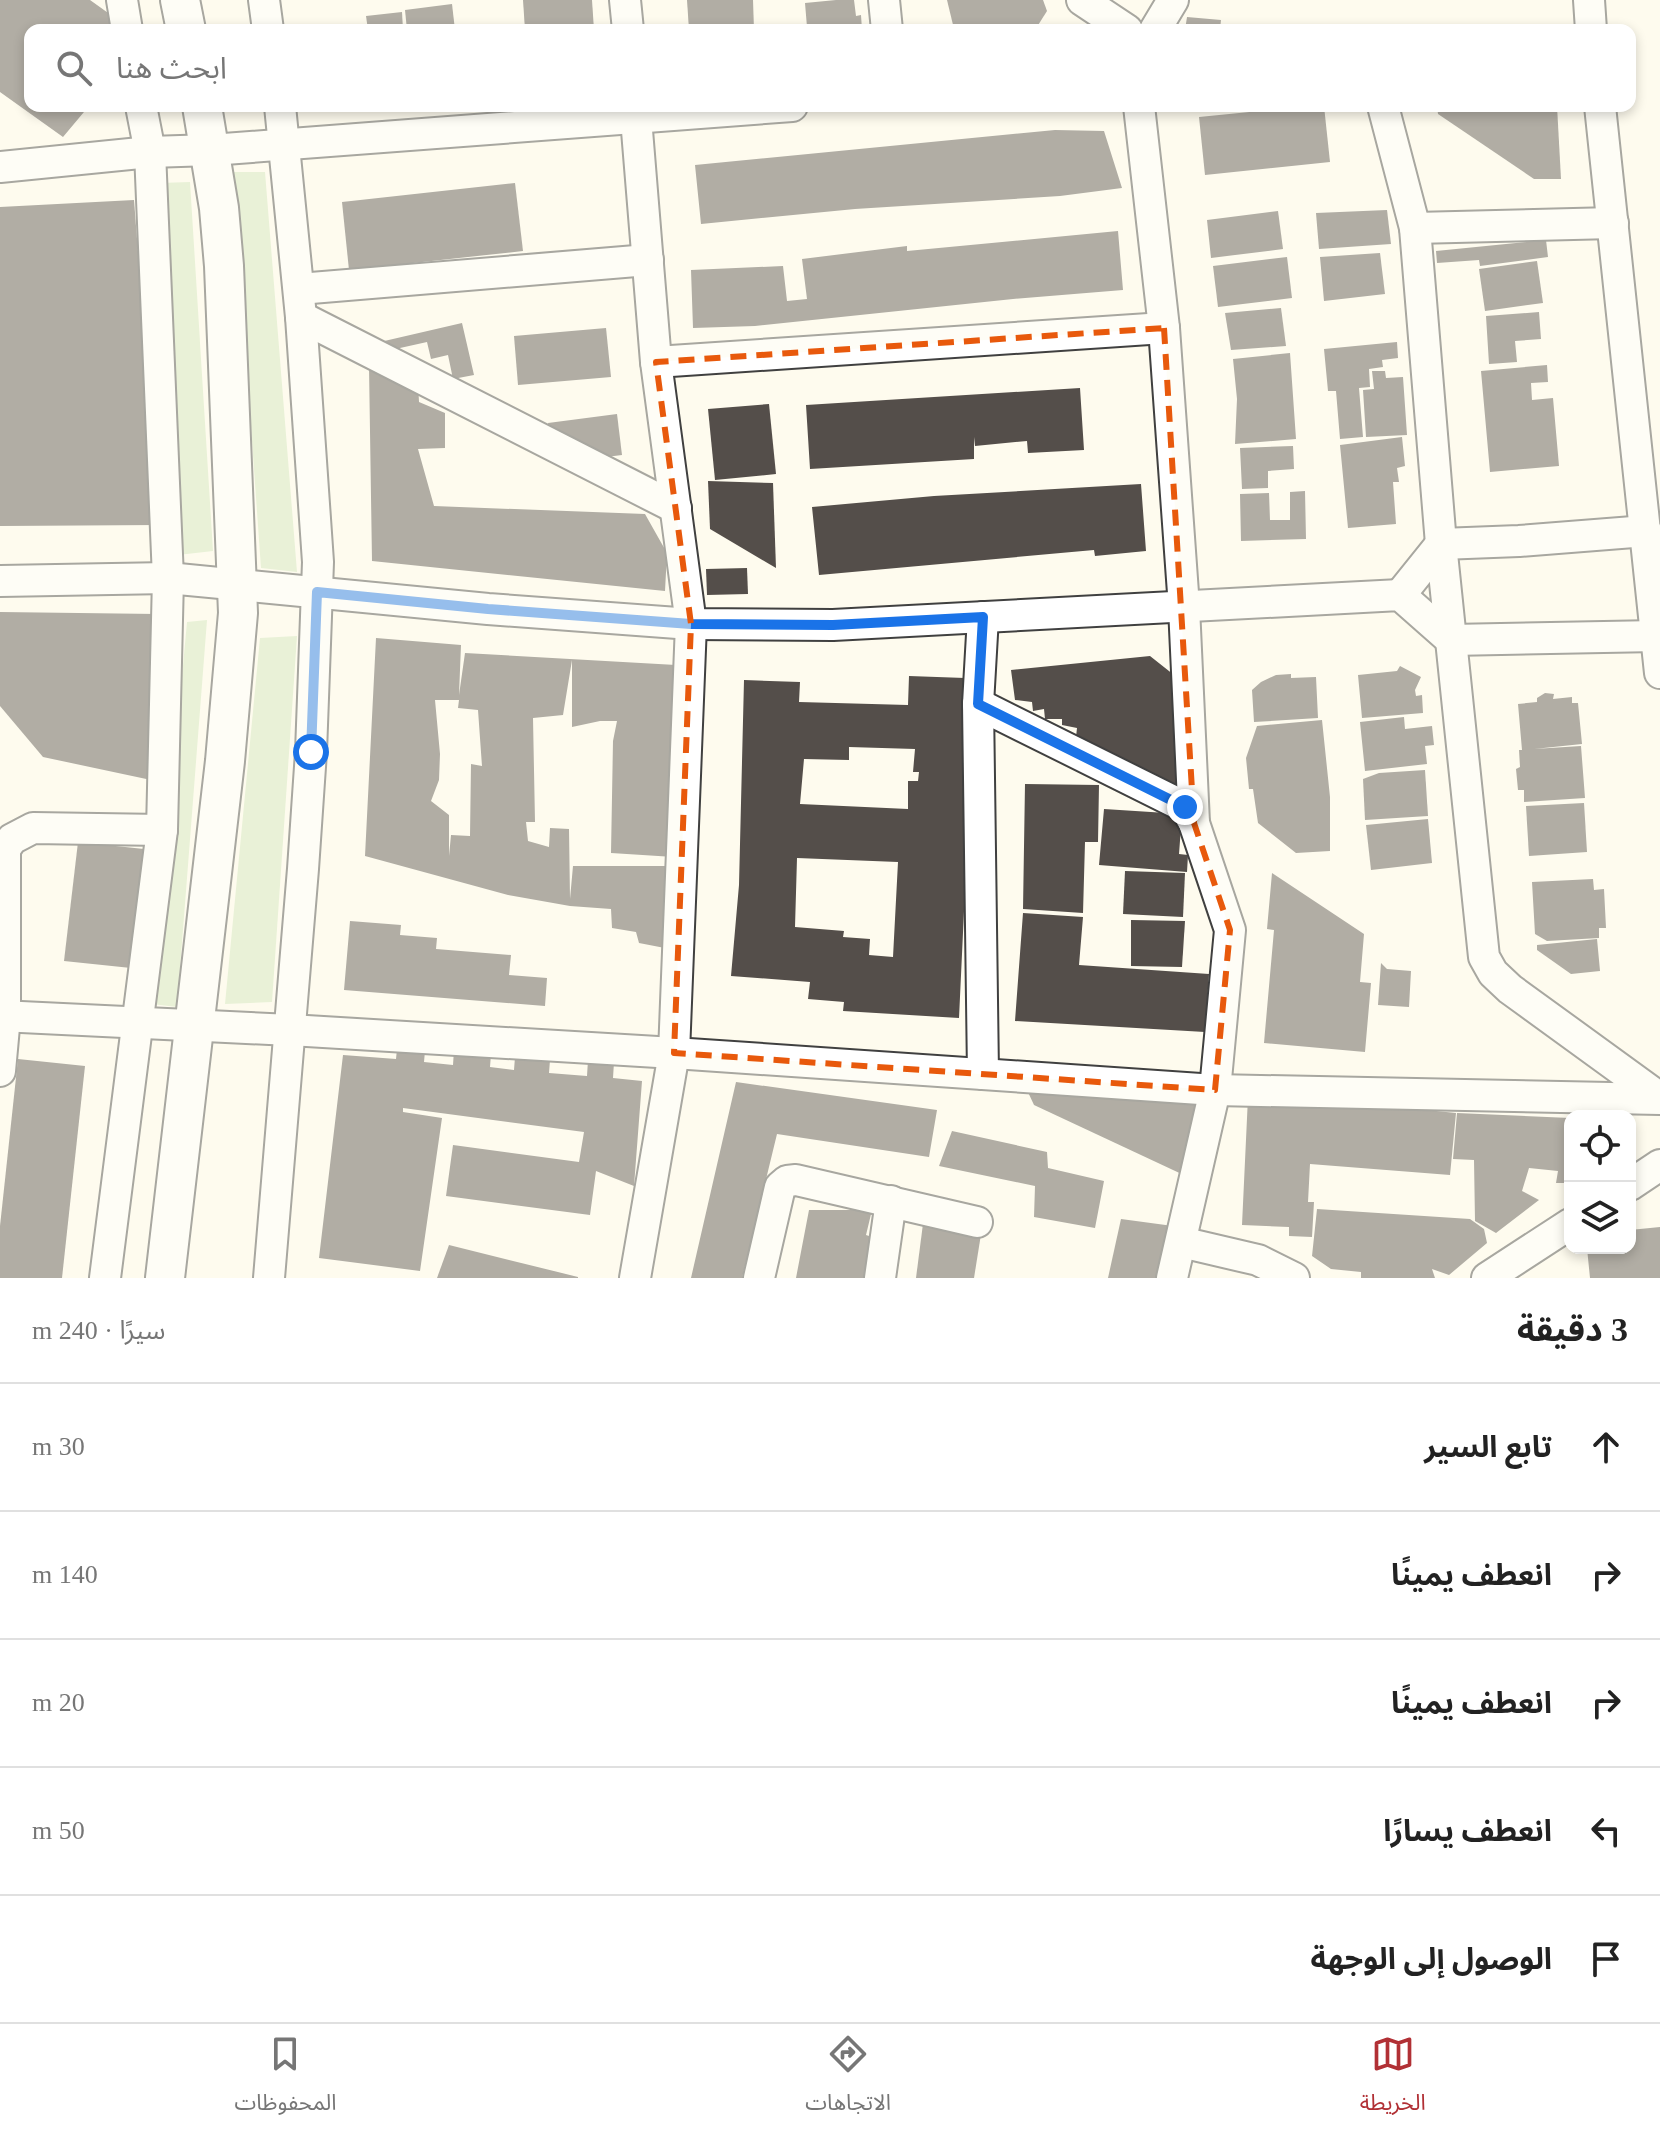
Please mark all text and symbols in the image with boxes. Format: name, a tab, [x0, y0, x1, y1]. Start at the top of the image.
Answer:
search box	[24, 24, 1636, 112]
icon: search	[52, 46, 96, 90]
text: ابحث هنا	[116, 51, 227, 84]
route start	[293, 734, 329, 770]
route end	[1167, 789, 1203, 825]
map controls	[1564, 1110, 1636, 1254]
button: locate	[1564, 1110, 1636, 1182]
button: layers	[1564, 1182, 1636, 1254]
text: 3 دقيقة	[1517, 1311, 1628, 1348]
text: سيرًا · 240 m	[32, 1316, 165, 1345]
icon: ahead	[1584, 1425, 1628, 1469]
text: تابع السير	[1424, 1430, 1552, 1463]
text: 30 m	[32, 1432, 85, 1461]
icon: right	[1584, 1553, 1628, 1597]
text: انعطف يمينًا	[1391, 1558, 1552, 1591]
text: 140 m	[32, 1560, 98, 1589]
icon: right	[1584, 1681, 1628, 1725]
text: انعطف يمينًا	[1391, 1686, 1552, 1719]
text: 20 m	[32, 1688, 85, 1717]
icon: left	[1584, 1809, 1628, 1853]
text: انعطف يسارًا	[1383, 1814, 1552, 1847]
text: 50 m	[32, 1816, 85, 1845]
icon: arrive	[1584, 1937, 1628, 1981]
text: الوصول إلى الوجهة	[1310, 1942, 1552, 1975]
tab: المحفوظات	[234, 2032, 336, 2126]
tab: الاتجاهات	[805, 2032, 891, 2126]
tab: الخريطة	[1360, 2032, 1426, 2126]

